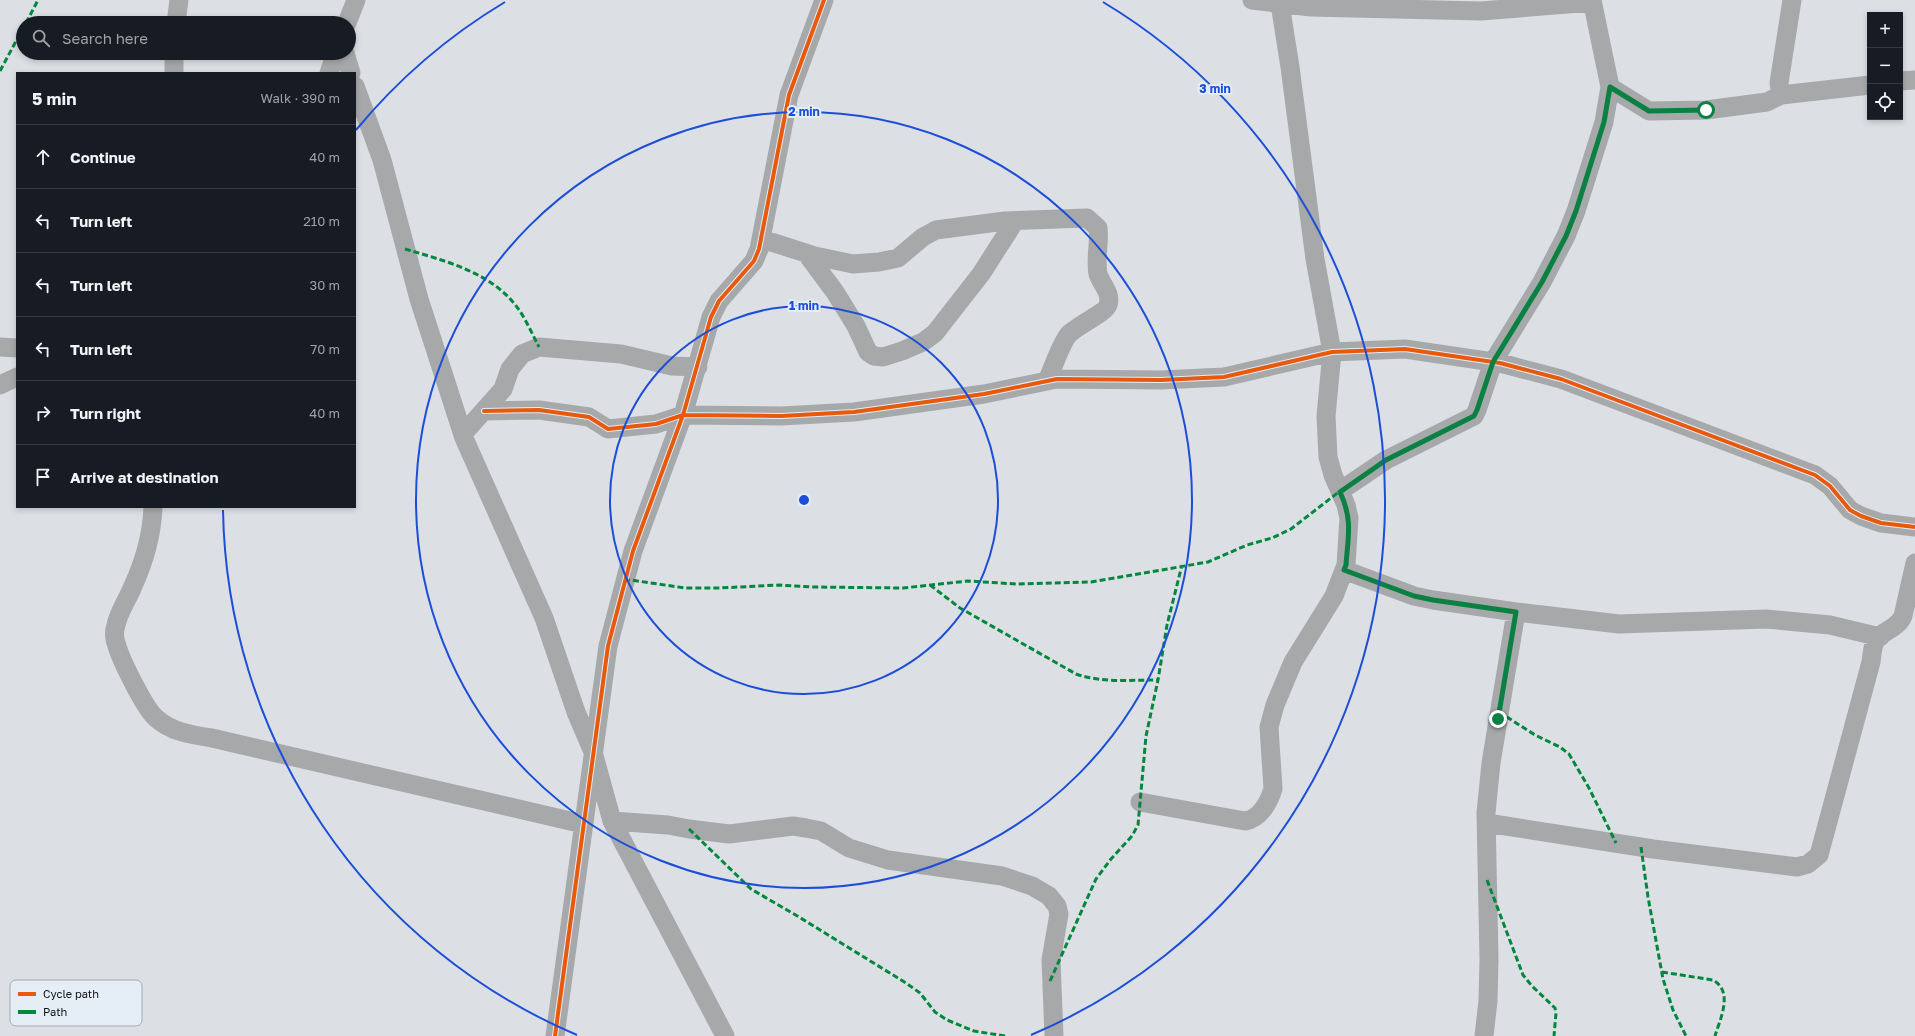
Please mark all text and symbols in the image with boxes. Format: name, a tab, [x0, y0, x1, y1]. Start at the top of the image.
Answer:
map controls	[1867, 12, 1903, 120]
button: +	[1867, 12, 1903, 48]
search box	[16, 16, 356, 60]
icon: search	[30, 27, 52, 49]
text: Search here	[62, 29, 148, 47]
button: −	[1867, 48, 1903, 84]
text: 3 min	[1199, 81, 1231, 96]
button: locate	[1867, 84, 1903, 120]
text: 5 min	[32, 88, 76, 109]
text: Walk · 390 m	[261, 90, 340, 106]
route start	[1697, 101, 1715, 119]
text: 2 min	[788, 104, 820, 119]
icon: ahead	[32, 146, 54, 168]
text: Continue	[70, 148, 136, 166]
text: 40 m	[309, 149, 340, 165]
icon: left	[32, 210, 54, 232]
text: Turn left	[70, 212, 132, 230]
text: 210 m	[303, 213, 340, 229]
icon: left	[32, 274, 54, 296]
text: Turn left	[70, 276, 132, 294]
text: 30 m	[310, 277, 340, 293]
text: 1 min	[789, 298, 819, 313]
icon: left	[32, 338, 54, 360]
text: Turn left	[70, 340, 132, 358]
text: 70 m	[310, 341, 340, 357]
icon: right	[32, 402, 54, 424]
text: Turn right	[70, 404, 141, 422]
text: 40 m	[309, 405, 340, 421]
icon: arrive	[32, 466, 54, 488]
text: Arrive at destination	[70, 468, 219, 486]
centre of rings	[797, 493, 811, 507]
route end	[1489, 710, 1507, 728]
legend	[10, 980, 142, 1026]
text: Cycle path	[43, 987, 99, 1000]
text: Path	[43, 1005, 67, 1018]

